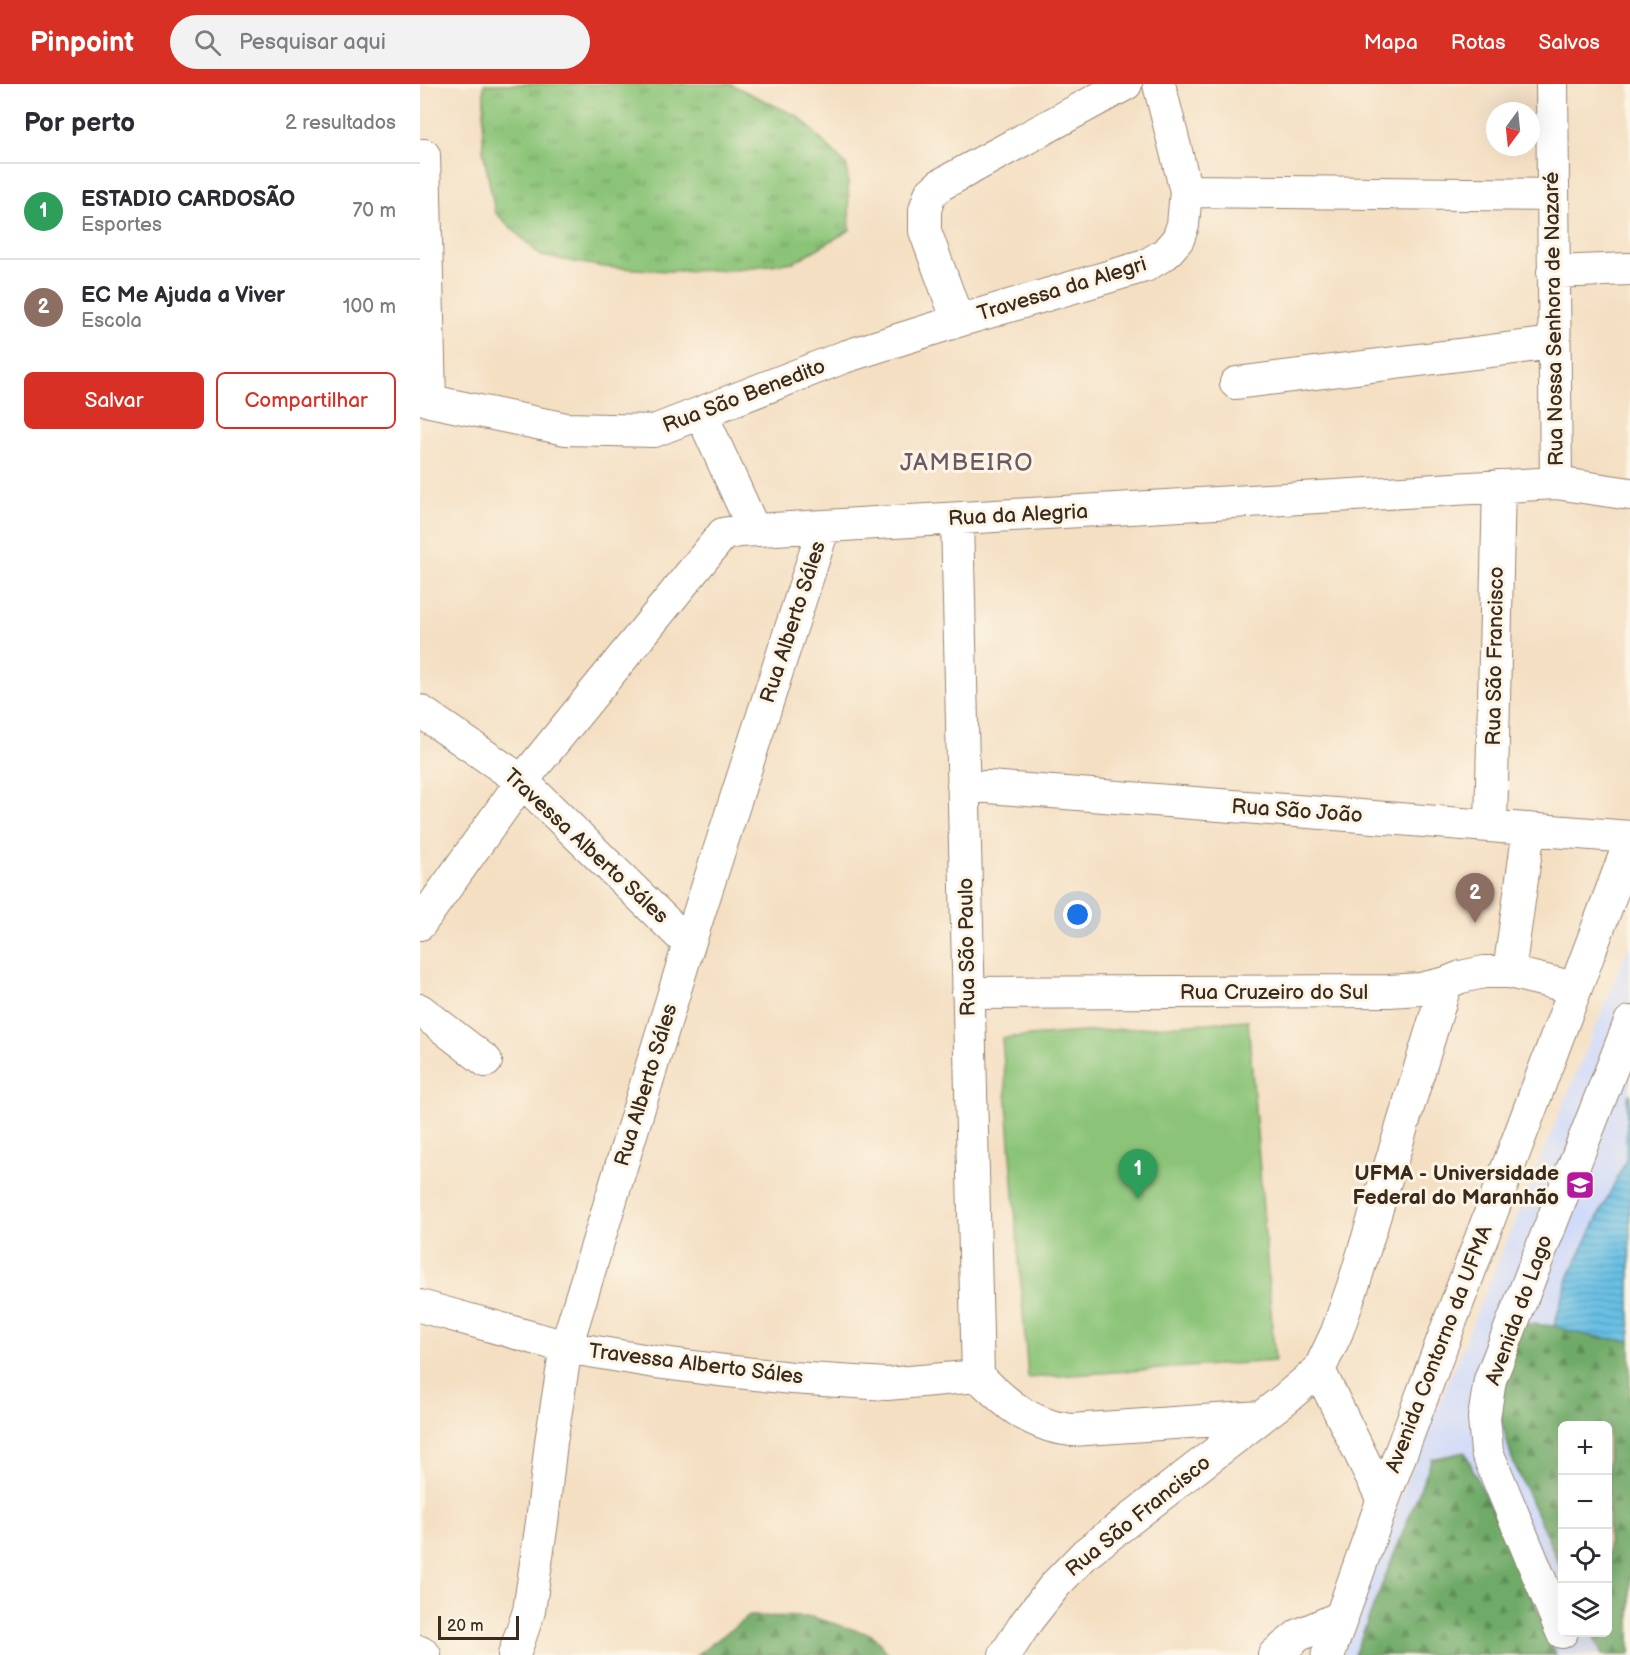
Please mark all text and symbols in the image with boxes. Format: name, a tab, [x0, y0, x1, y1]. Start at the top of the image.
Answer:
search box	[170, 15, 590, 69]
text: Pinpoint	[30, 26, 134, 59]
icon: search	[191, 26, 224, 59]
text: Pesquisar aqui	[239, 29, 386, 56]
text: Mapa	[1364, 30, 1418, 55]
text: Rotas	[1451, 30, 1506, 55]
text: Salvos	[1539, 30, 1600, 55]
north arrow	[1486, 102, 1540, 156]
text: Por perto	[24, 108, 135, 139]
text: 2 resultados	[285, 111, 396, 135]
street label: Rua Nossa Senhora de Nazaré	[1539, 171, 1569, 466]
text: ESTADIO CARDOSÃO	[81, 186, 295, 213]
text: 1	[39, 199, 48, 223]
text: 70 m	[352, 199, 396, 223]
text: Esportes	[81, 213, 162, 237]
street label: Travessa da Alegri	[975, 251, 1149, 327]
text: EC Me Ajuda a Viver	[81, 282, 285, 309]
text: 2	[38, 295, 49, 319]
text: 100 m	[343, 295, 396, 319]
text: Escola	[81, 309, 142, 333]
street label: Rua São Benedito	[659, 354, 829, 438]
button: Salvar	[24, 372, 204, 429]
button: Compartilhar	[216, 372, 396, 429]
district label: JAMBEIRO	[900, 448, 1034, 477]
street label: Rua da Alegria	[947, 499, 1089, 531]
street label: Rua Alberto Sáles	[755, 538, 831, 706]
street label: Rua São Francisco	[1481, 566, 1509, 746]
street label: Travessa Alberto Sáles	[499, 763, 673, 929]
street label: Rua São João	[1231, 794, 1363, 828]
pin: 2	[1456, 874, 1494, 923]
street label: Rua São Paulo	[953, 877, 981, 1016]
your location	[1063, 900, 1092, 929]
street label: Rua Cruzeiro do Sul	[1180, 980, 1368, 1005]
street label: Rua Alberto Sáles	[609, 1001, 683, 1169]
pin: 1	[1118, 1150, 1158, 1199]
place label: UFMA - Universidade Federal do Maranhão	[1352, 1161, 1559, 1210]
school or university icon: UFMA - Universidade Federal do Maranhão	[1564, 1169, 1596, 1201]
street label: Avenida Contorno da UFMA	[1380, 1222, 1498, 1476]
street label: Avenida do Lago	[1480, 1231, 1558, 1389]
street label: Travessa Alberto Sáles	[587, 1338, 805, 1390]
map controls	[1558, 1421, 1612, 1637]
button: +	[1558, 1421, 1612, 1475]
street label: Rua São Francisco	[1061, 1450, 1215, 1582]
button: −	[1558, 1475, 1612, 1529]
button: locate	[1558, 1529, 1612, 1583]
button: layers	[1558, 1583, 1612, 1637]
scale bar	[438, 1613, 519, 1640]
text: 20 m	[447, 1617, 483, 1636]

